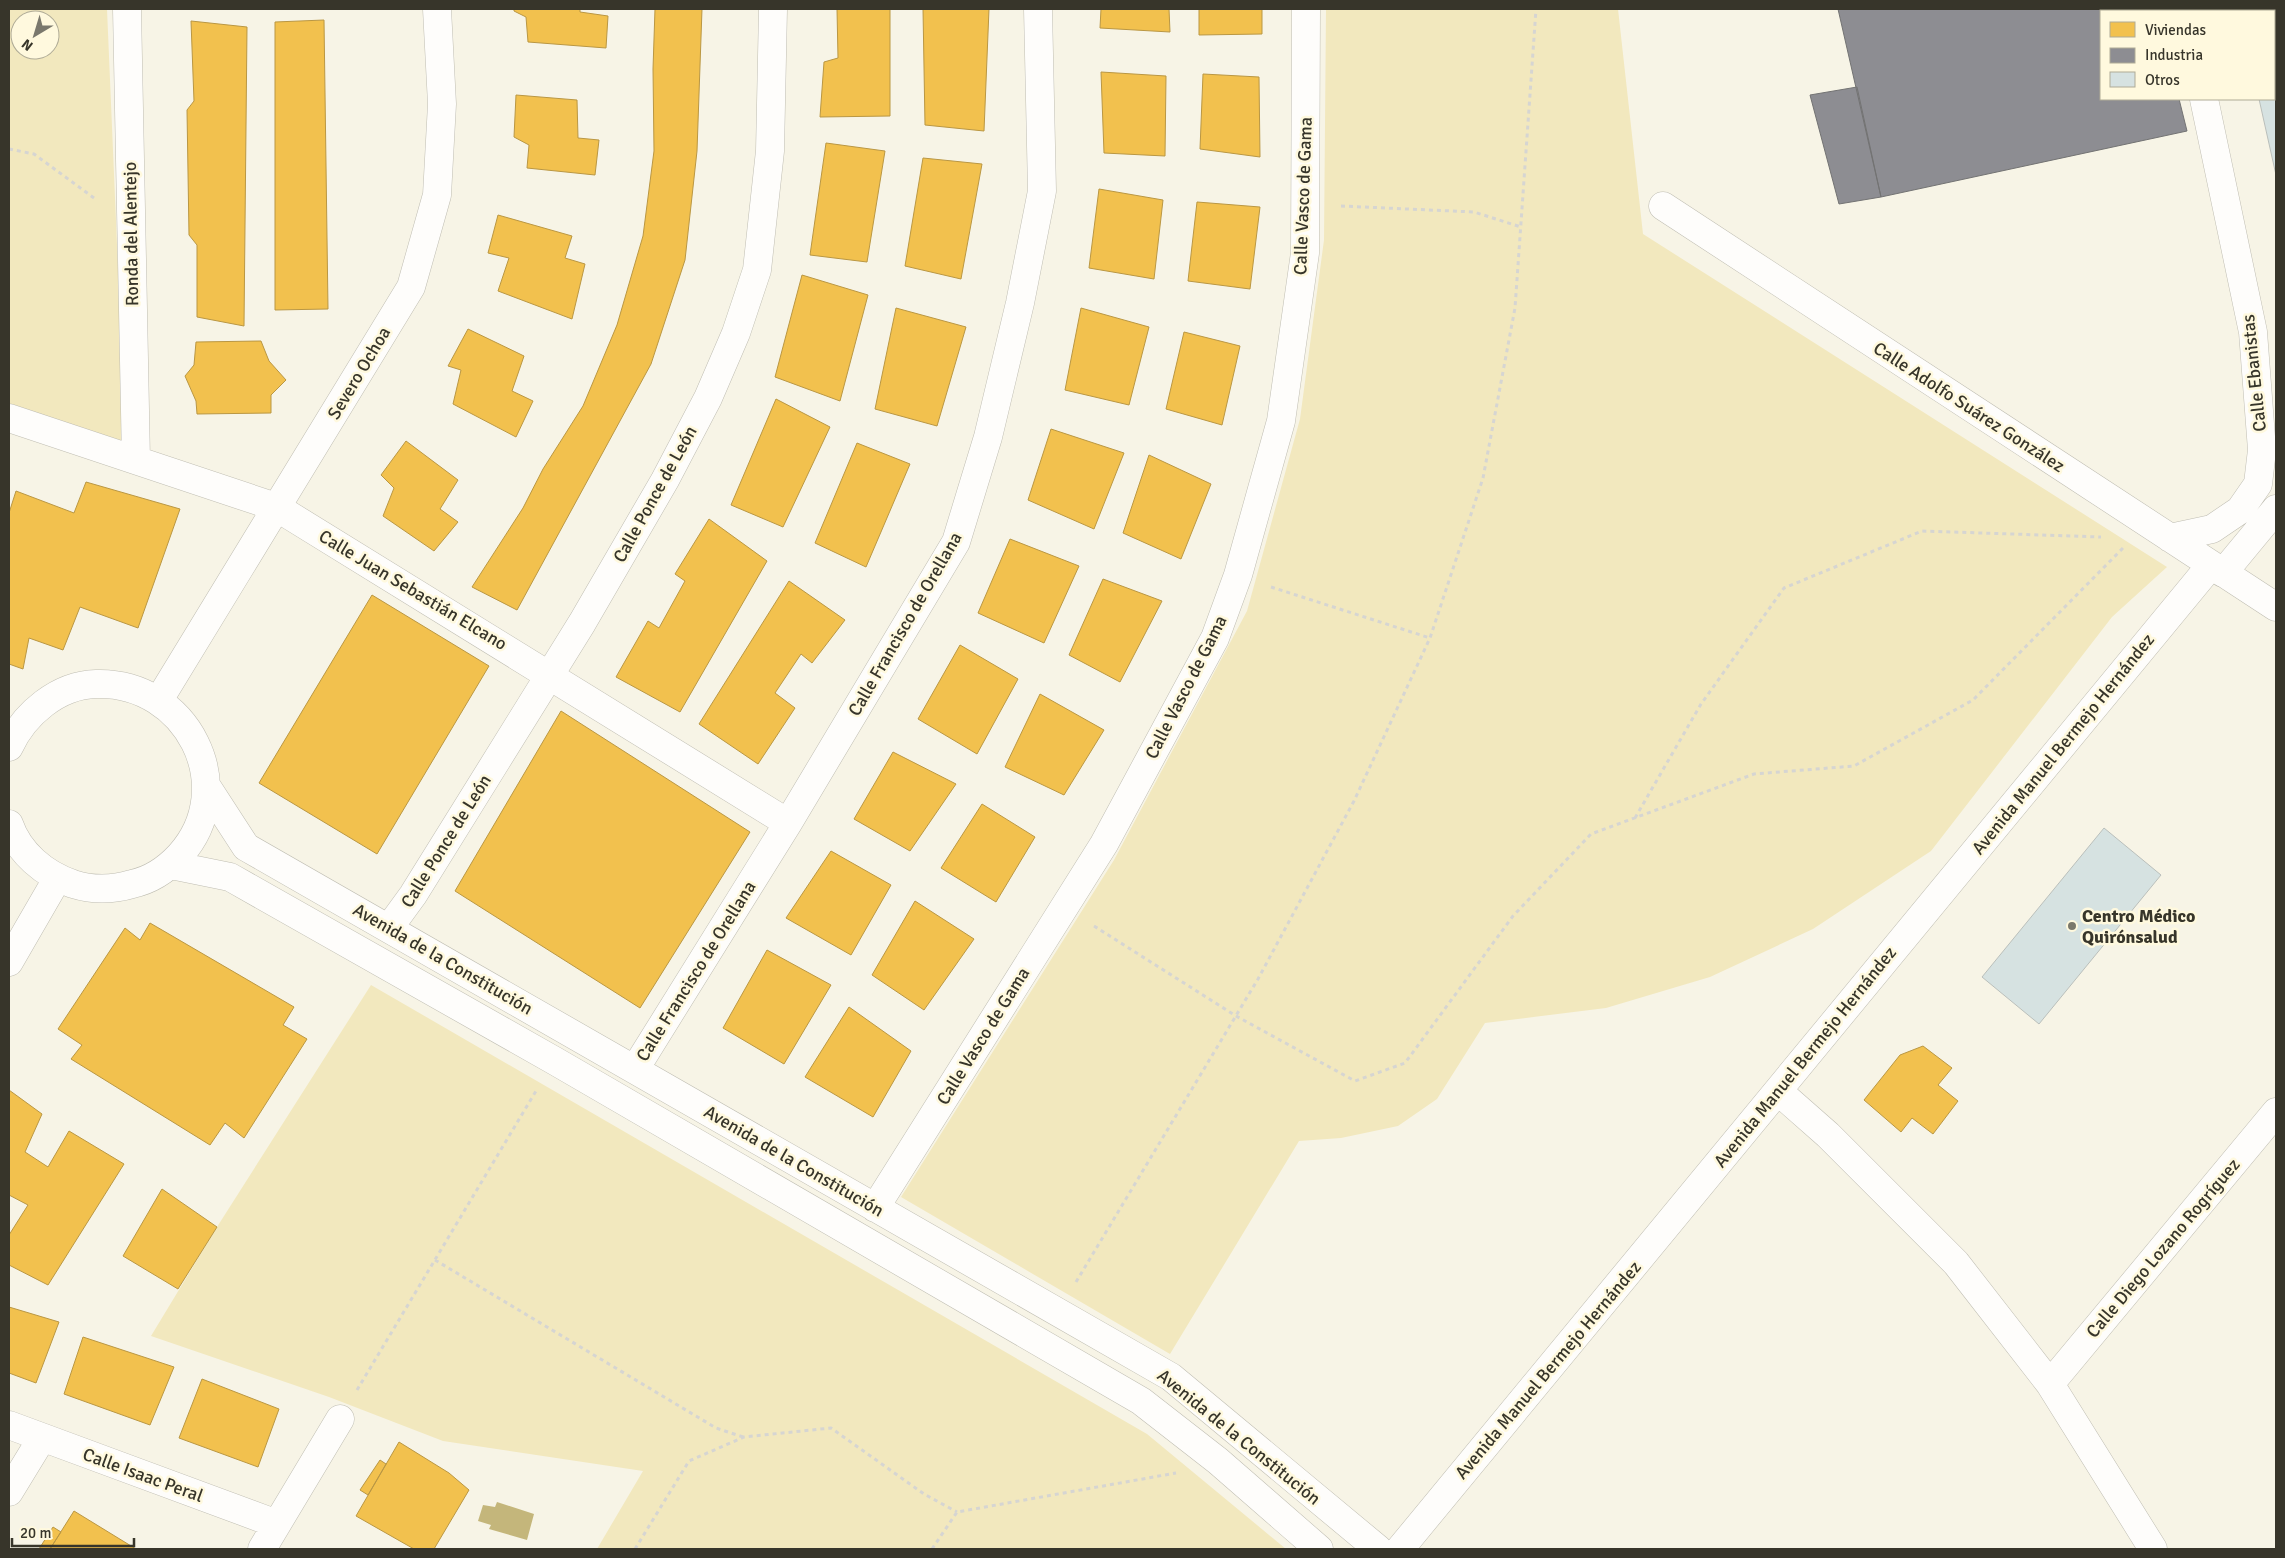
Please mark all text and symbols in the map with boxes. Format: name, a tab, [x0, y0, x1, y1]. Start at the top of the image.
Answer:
north arrow	[10, 10, 60, 60]
legend	[2100, 10, 2275, 100]
text: Viviendas	[2145, 21, 2206, 39]
text: N	[18, 35, 36, 55]
text: Industria	[2145, 46, 2203, 64]
text: Otros	[2145, 71, 2180, 89]
street label: Calle Vasco de Gama	[1289, 117, 1317, 275]
street label: Ronda del Alentejo	[119, 162, 143, 306]
street label: Calle Ebanistas	[2237, 313, 2271, 433]
street label: Severo Ochoa	[323, 323, 395, 423]
street label: Calle Adolfo Suárez González	[1869, 337, 2069, 477]
street label: Calle Ponce de León	[608, 422, 702, 566]
street label: Calle Juan Sebastián Elcano	[315, 525, 511, 655]
street label: Calle Francisco de Orellana	[843, 528, 967, 720]
street label: Calle Vasco de Gama	[1140, 612, 1232, 762]
street label: Avenida Manuel Bermejo Hernández	[1967, 629, 2159, 859]
street label: Calle Ponce de León	[396, 770, 496, 912]
street label: Calle Francisco de Orellana	[631, 877, 761, 1065]
street label: Avenida de la Constitución	[349, 899, 537, 1019]
place label: Centro Médico Quirónsalud	[2082, 905, 2195, 948]
marker: Centro Médico Quirónsalud	[2066, 920, 2078, 932]
street label: Avenida Manuel Bermejo Hernández	[1709, 942, 1901, 1172]
street label: Calle Vasco de Gama	[932, 963, 1034, 1109]
street label: Avenida de la Constitución	[700, 1101, 888, 1221]
street label: Calle Diego Lozano Rogríguez	[2082, 1154, 2244, 1342]
street label: Avenida Manuel Bermejo Hernández	[1450, 1256, 1646, 1484]
street label: Avenida de la Constitución	[1153, 1364, 1325, 1510]
street label: Calle Isaac Peral	[80, 1443, 206, 1507]
scale bar	[12, 1516, 135, 1548]
text: 20 m	[20, 1524, 51, 1542]

